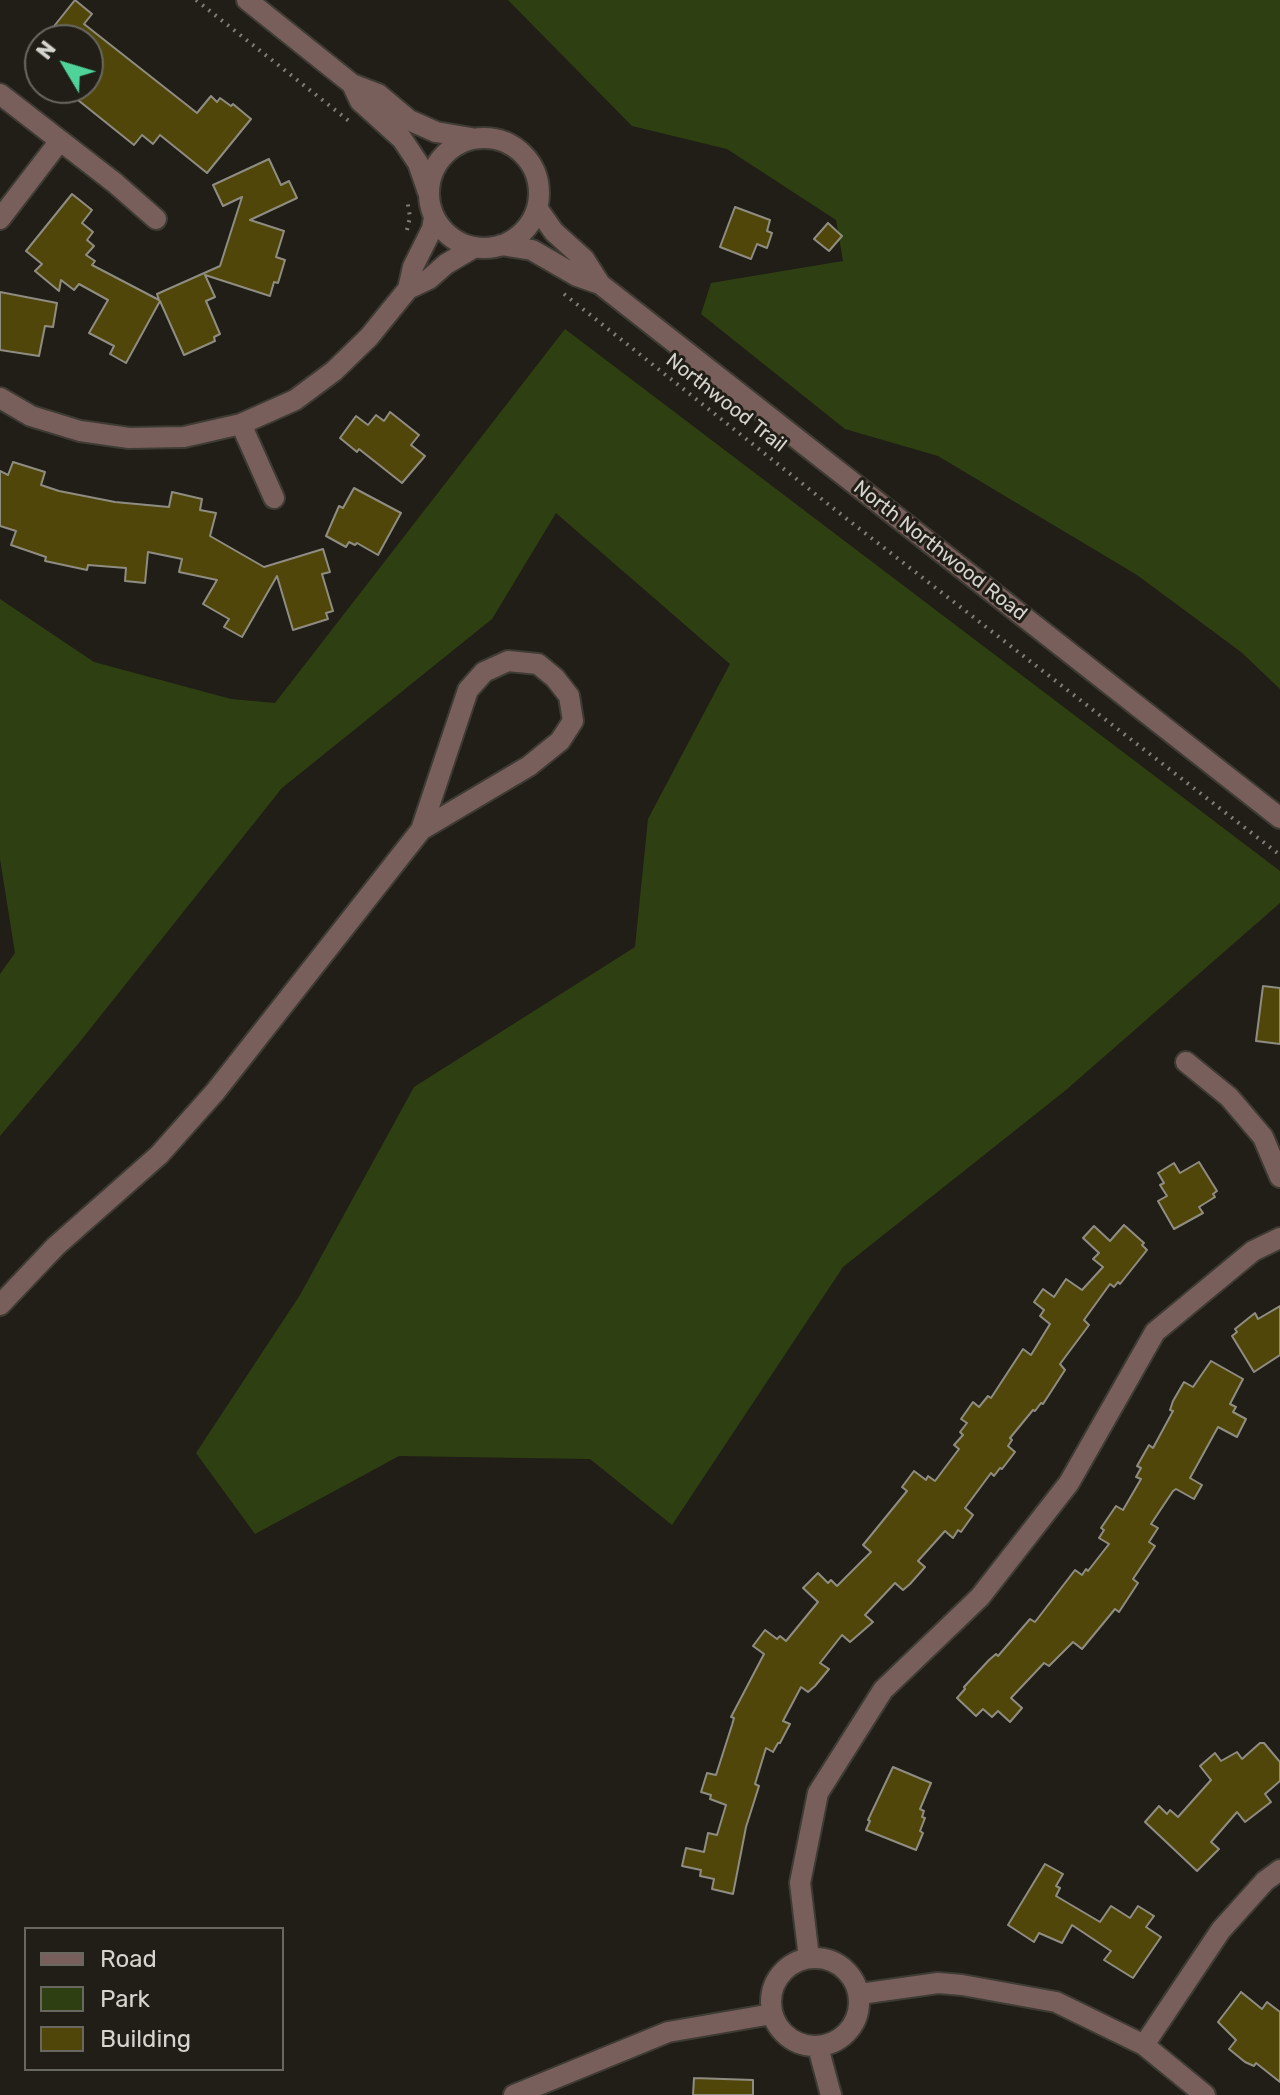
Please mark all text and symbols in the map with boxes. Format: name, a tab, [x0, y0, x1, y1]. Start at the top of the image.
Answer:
north arrow	[24, 24, 104, 104]
text: N	[31, 36, 62, 65]
street label: Northwood Trail	[661, 348, 791, 458]
street label: North Northwood Road	[848, 476, 1032, 626]
legend	[24, 1927, 284, 2071]
text: Road	[100, 1945, 157, 1973]
text: Park	[100, 1985, 150, 2013]
text: Building	[100, 2025, 191, 2053]

